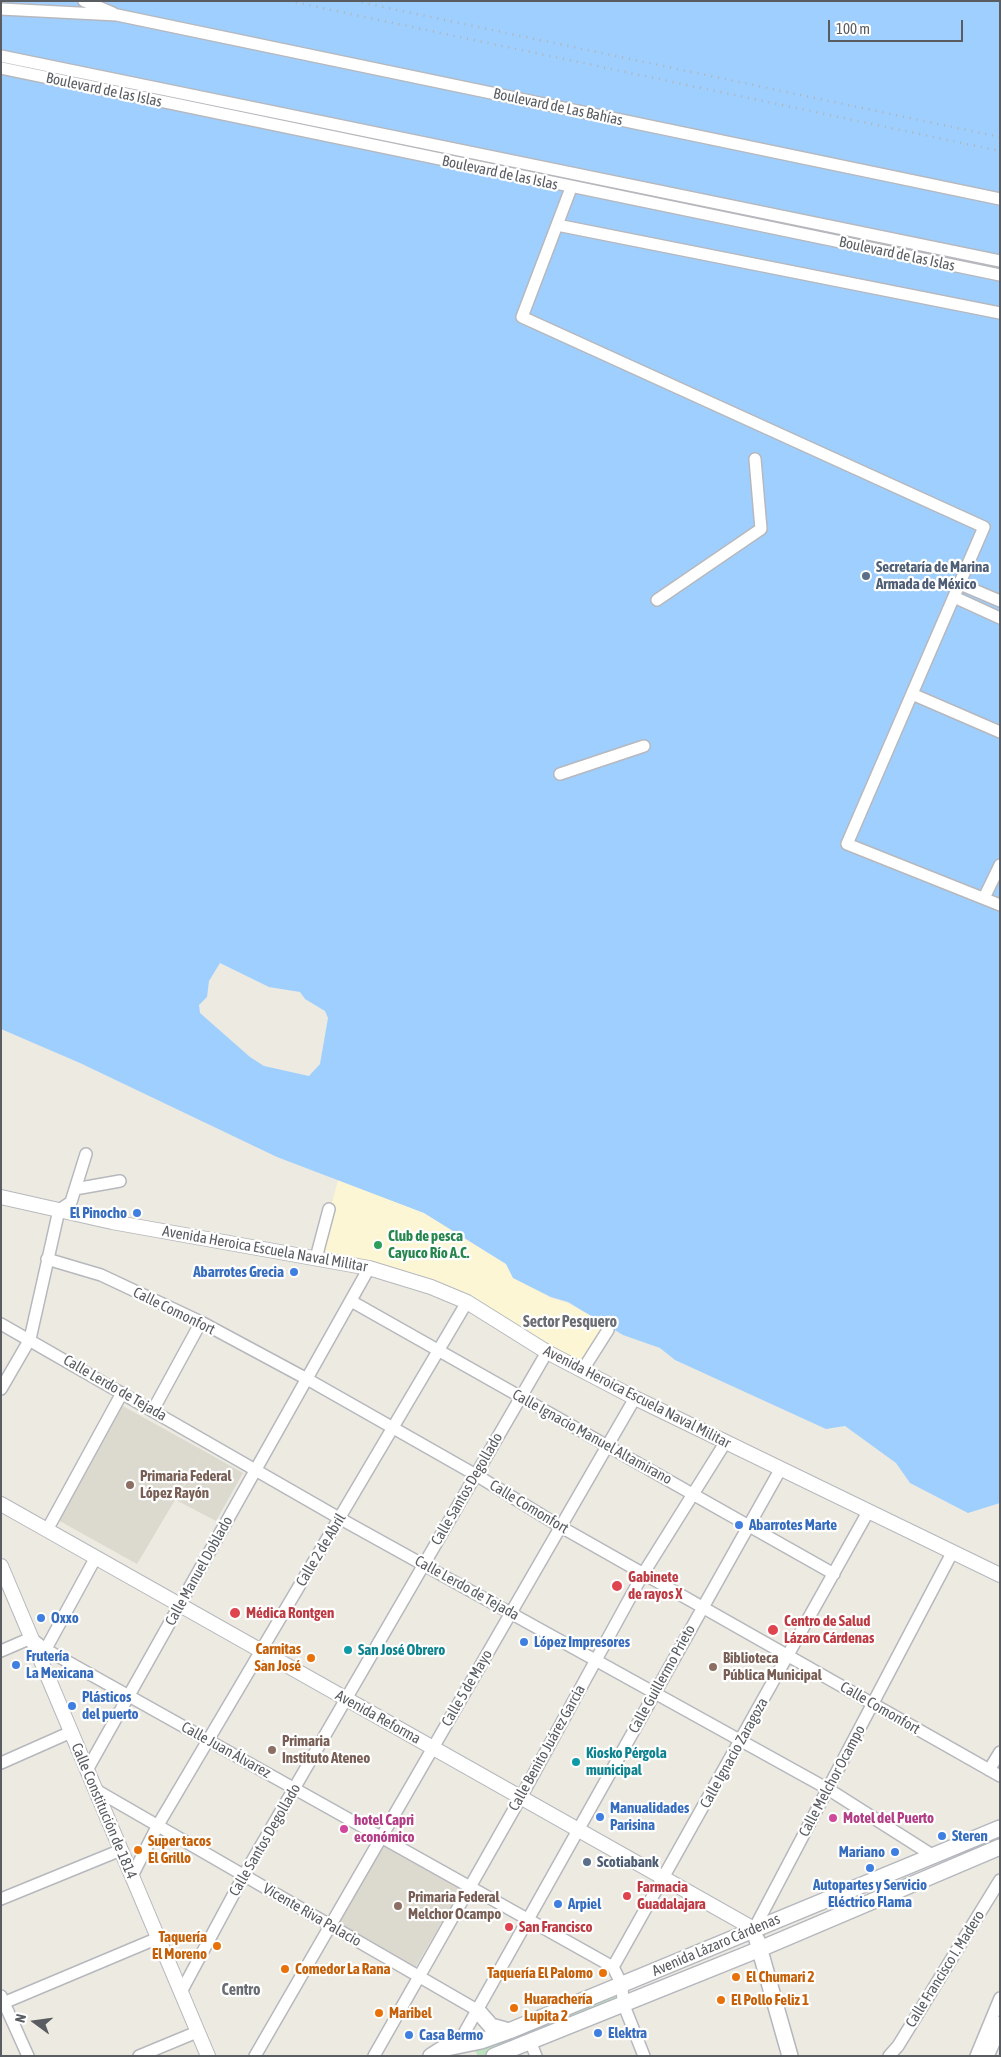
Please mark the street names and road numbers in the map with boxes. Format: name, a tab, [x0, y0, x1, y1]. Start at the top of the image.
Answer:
street label: Boulevard de las Islas	[44, 69, 164, 111]
street label: Boulevard de Las Bahías	[492, 85, 624, 129]
street label: Boulevard de las Islas	[440, 152, 560, 194]
street label: Boulevard de las Islas	[837, 233, 957, 275]
street label: Avenida Heroica Escuela Naval Militar	[161, 1222, 369, 1276]
street label: Calle Comonfort	[130, 1283, 218, 1339]
street label: Avenida Heroica Escuela Naval Militar	[540, 1342, 734, 1452]
street label: Calle Lerdo de Tejada	[60, 1351, 170, 1425]
street label: Calle Ignacio Manuel Altamirano	[509, 1386, 675, 1488]
street label: Calle Santos Degollado	[427, 1430, 507, 1548]
street label: Calle Comonfort	[486, 1476, 572, 1538]
street label: Calle 2 de Abril	[292, 1510, 350, 1590]
street label: Calle Manuel Doblado	[161, 1513, 237, 1629]
street label: Calle Lerdo de Tejada	[412, 1552, 522, 1624]
street label: Calle Guillermo Prieto	[625, 1622, 699, 1736]
street label: Calle 5 de Mayo	[438, 1646, 496, 1730]
street label: Calle Comonfort	[837, 1678, 923, 1738]
street label: Calle Benito Juárez García	[505, 1682, 589, 1814]
street label: Avenida Reforma	[332, 1686, 424, 1748]
street label: Calle Ignacio Zaragoza	[696, 1695, 772, 1811]
street label: Calle Juan Álvarez	[178, 1718, 274, 1782]
street label: Calle Melchor Ocampo	[795, 1722, 869, 1840]
street label: Calle Constitución de 1814	[67, 1740, 141, 1882]
street label: Calle Santos Degollado	[225, 1781, 305, 1899]
street label: Vicente Riva Palacio	[260, 1880, 364, 1950]
street label: Calle Francisco I. Madero	[902, 1907, 988, 2031]
street label: Avenida Lázaro Cárdenas	[649, 1910, 783, 1980]

